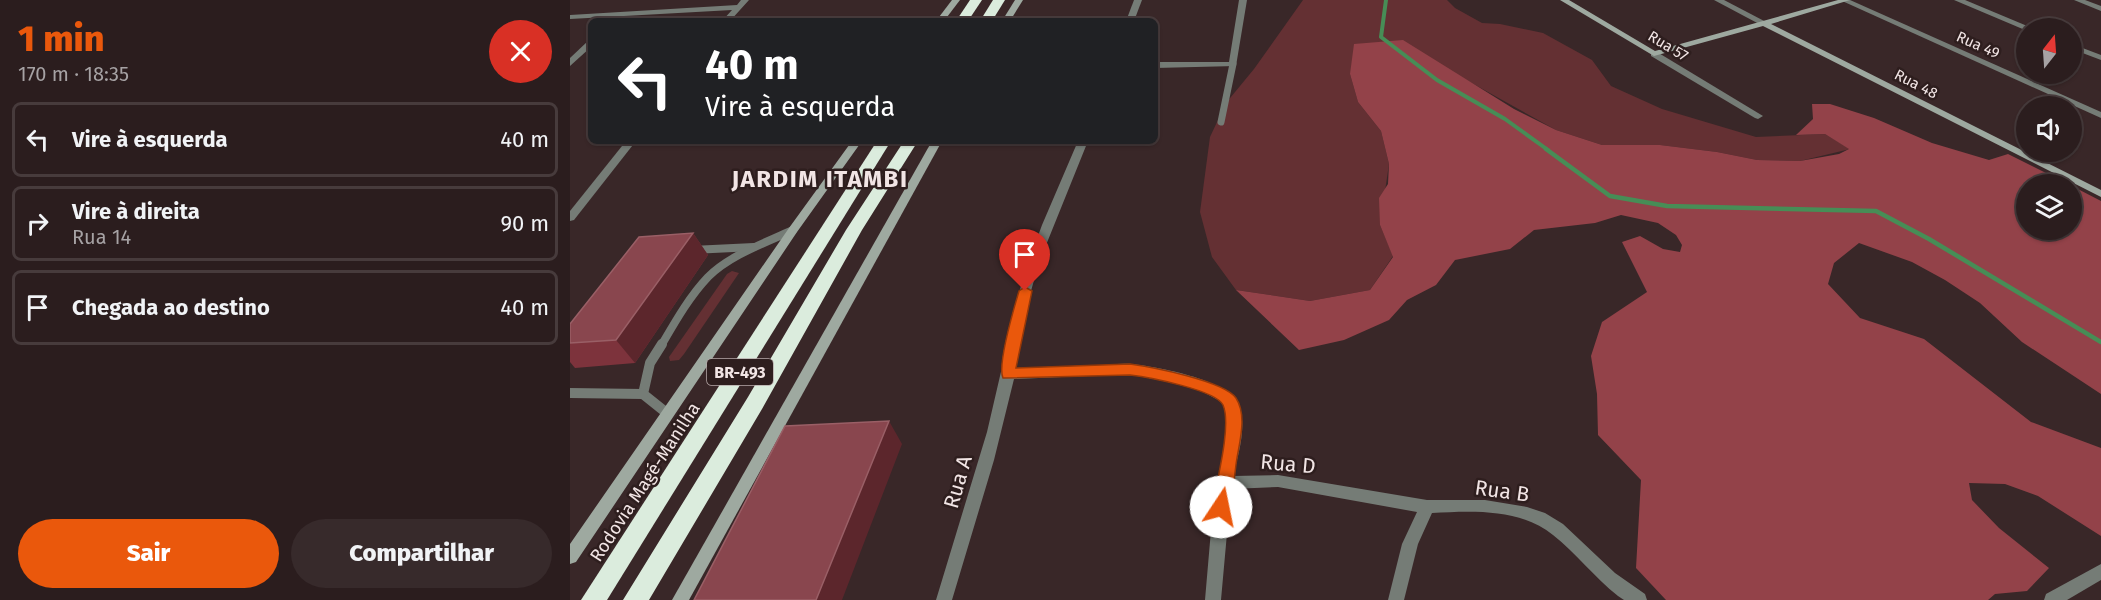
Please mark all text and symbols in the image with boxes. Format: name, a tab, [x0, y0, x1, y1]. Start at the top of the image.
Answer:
text: 1 min	[18, 17, 104, 61]
north arrow	[2016, 18, 2082, 84]
map controls	[2016, 18, 2082, 240]
button: close	[489, 20, 552, 83]
street label: Rua 57	[1645, 27, 1692, 65]
street label: Rua 49	[1954, 28, 2003, 63]
text: 40 m	[705, 40, 799, 90]
icon: left	[606, 42, 684, 120]
text: 170 m · 18:35	[18, 62, 129, 86]
street label: Rua 48	[1891, 65, 1941, 103]
text: Vire à esquerda	[705, 91, 895, 123]
button: sound	[2016, 96, 2082, 162]
icon: left	[21, 123, 54, 156]
text: Vire à esquerda	[72, 126, 228, 153]
text: 40 m	[500, 126, 549, 153]
district label: JARDIM ITAMBI	[731, 165, 908, 193]
button: layers	[2016, 174, 2082, 240]
text: Vire à direita	[72, 198, 200, 225]
icon: right	[21, 207, 54, 240]
text: 90 m	[500, 210, 549, 237]
text: Rua 14	[72, 225, 131, 249]
pin	[999, 229, 1050, 291]
icon: arrive	[1008, 238, 1041, 271]
icon: arrive	[21, 291, 54, 324]
text: Chegada ao destino	[72, 294, 270, 321]
text: 40 m	[500, 294, 549, 321]
road number: BR-493	[707, 359, 773, 385]
street label: Rodovia Magé-Manilha	[585, 398, 705, 566]
street label: Rua D	[1259, 449, 1317, 479]
street label: Rua A	[938, 452, 978, 512]
street label: Rua B	[1473, 474, 1531, 508]
position arrow	[1189, 475, 1253, 539]
button: Sair	[18, 519, 279, 588]
button: Compartilhar	[291, 519, 552, 588]

